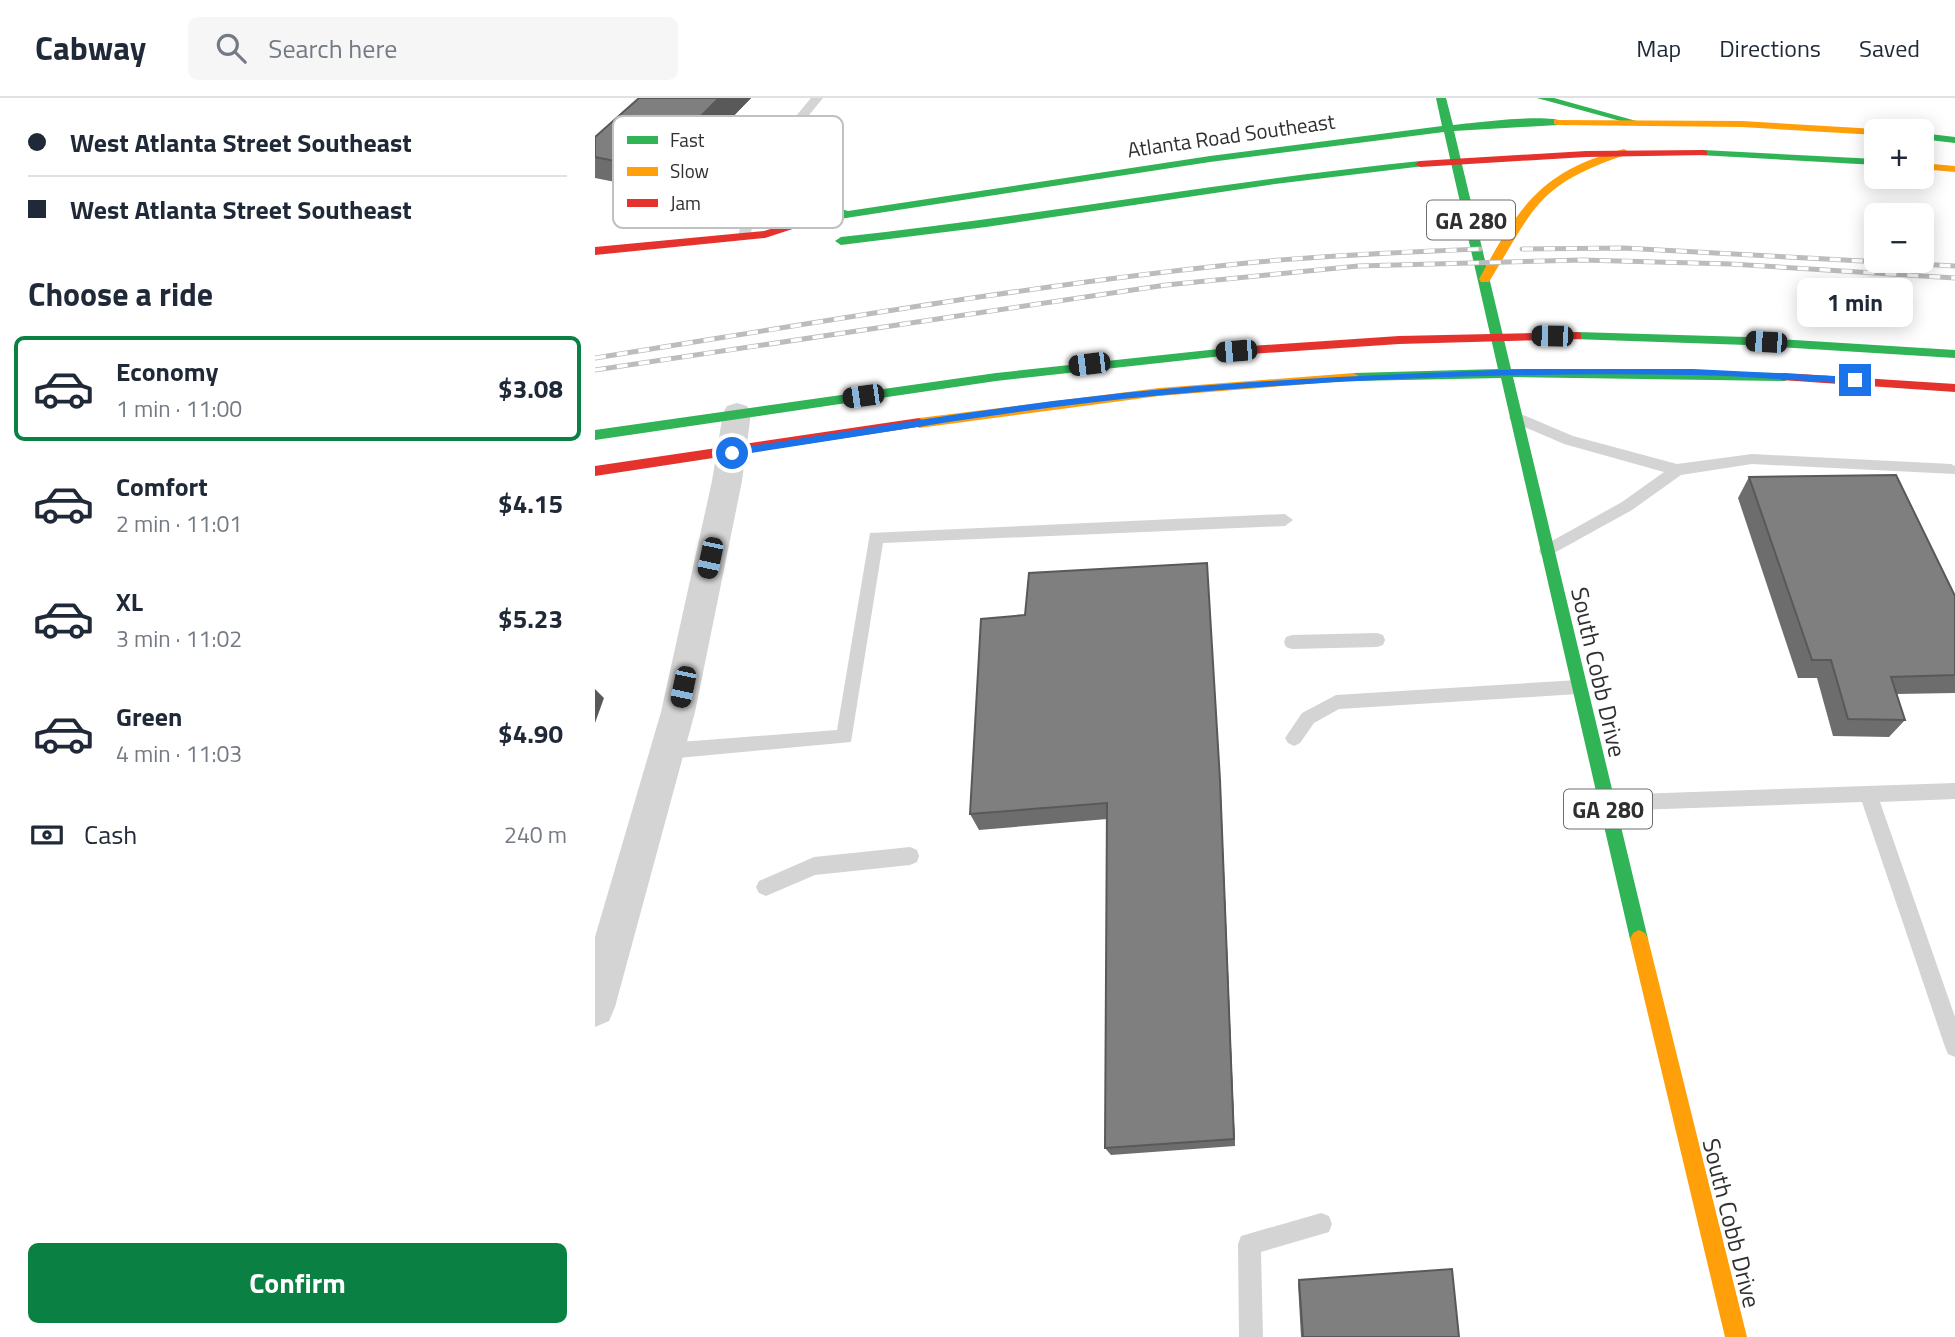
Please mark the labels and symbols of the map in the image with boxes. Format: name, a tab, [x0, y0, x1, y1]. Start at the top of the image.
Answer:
street label: Atlanta Road Southeast	[1125, 105, 1337, 165]
legend	[613, 116, 843, 228]
text: Fast	[670, 125, 705, 154]
text: Slow	[670, 156, 709, 185]
text: Jam	[670, 188, 701, 217]
road number: GA 280	[1427, 200, 1515, 239]
callout: 1 min	[1797, 278, 1913, 328]
car	[1531, 325, 1574, 347]
car	[1745, 330, 1788, 354]
car	[1215, 339, 1258, 363]
car	[1067, 351, 1112, 377]
route end	[1839, 364, 1871, 396]
car	[841, 383, 886, 409]
route start	[716, 437, 748, 469]
car	[696, 535, 725, 581]
street label: South Cobb Drive	[1562, 583, 1636, 761]
car	[669, 664, 698, 710]
road number: GA 280	[1564, 790, 1652, 828]
street label: South Cobb Drive	[1694, 1134, 1770, 1312]

